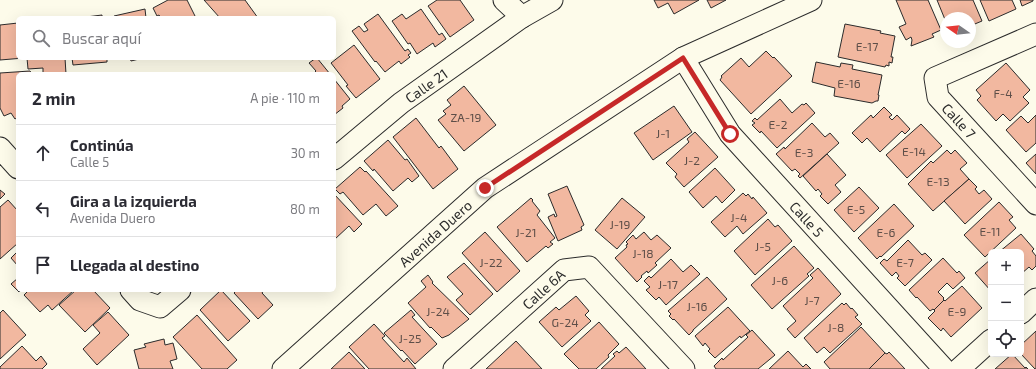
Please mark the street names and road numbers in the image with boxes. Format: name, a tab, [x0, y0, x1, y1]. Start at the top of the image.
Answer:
street label: Calle 21	[401, 64, 451, 106]
street label: Calle 7	[939, 99, 980, 141]
street label: Avenida Duero	[395, 196, 475, 270]
street label: Calle 5	[787, 197, 828, 240]
street label: Calle 6A	[518, 265, 568, 312]

